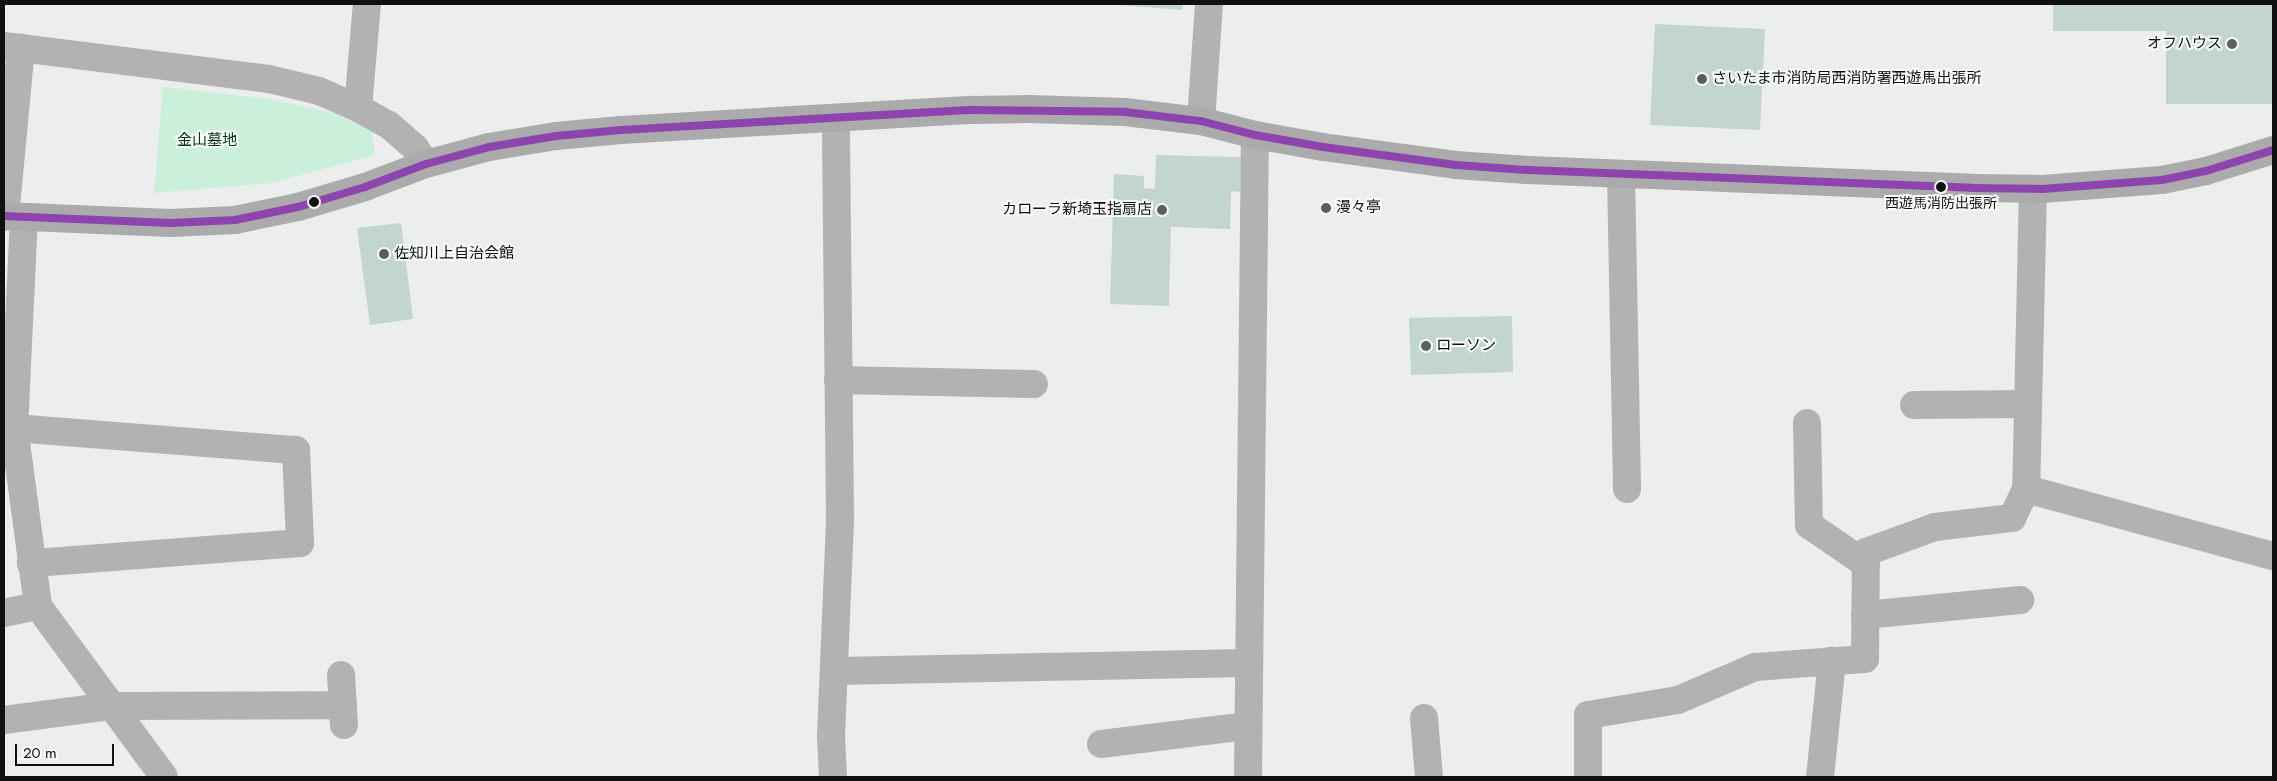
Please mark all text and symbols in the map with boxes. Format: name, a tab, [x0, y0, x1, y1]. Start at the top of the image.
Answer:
place label: オフハウス	[2147, 35, 2222, 53]
marker: オフハウス	[2226, 38, 2238, 50]
place label: さいたま市消防局西消防署西遊馬出張所	[1712, 70, 1982, 88]
marker: さいたま市消防局西消防署西遊馬出張所	[1696, 73, 1708, 85]
park label: 金山墓地	[177, 132, 237, 150]
marker: 西遊馬消防出張所	[1936, 182, 1946, 192]
place label: 西遊馬消防出張所	[1885, 195, 1997, 211]
unlabelled marker	[309, 197, 319, 207]
place label: 漫々亭	[1336, 199, 1381, 217]
place label: カローラ新埼玉指扇店	[1002, 201, 1152, 219]
marker: 漫々亭	[1320, 202, 1332, 214]
marker: カローラ新埼玉指扇店	[1156, 204, 1168, 216]
place label: 佐知川上自治会館	[394, 245, 514, 263]
marker: 佐知川上自治会館	[378, 248, 390, 260]
place label: ローソン	[1436, 337, 1496, 355]
marker: ローソン	[1420, 340, 1432, 352]
scale bar	[18, 734, 116, 766]
text: 20 m	[23, 742, 57, 764]

